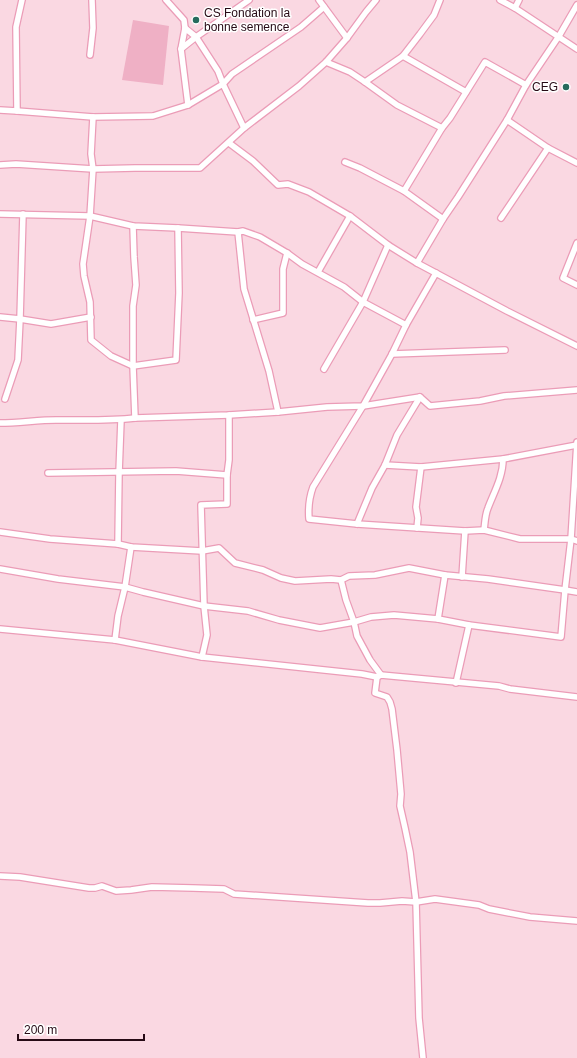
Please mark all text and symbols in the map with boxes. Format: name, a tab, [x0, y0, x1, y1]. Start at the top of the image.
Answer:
place label: CS Fondation la bonne semence	[204, 6, 290, 34]
marker: CS Fondation la bonne semence	[191, 15, 201, 25]
place label: CEG	[532, 80, 558, 94]
marker: CEG	[561, 82, 571, 92]
scale bar	[18, 1016, 144, 1042]
text: 200 m	[24, 1023, 57, 1037]

